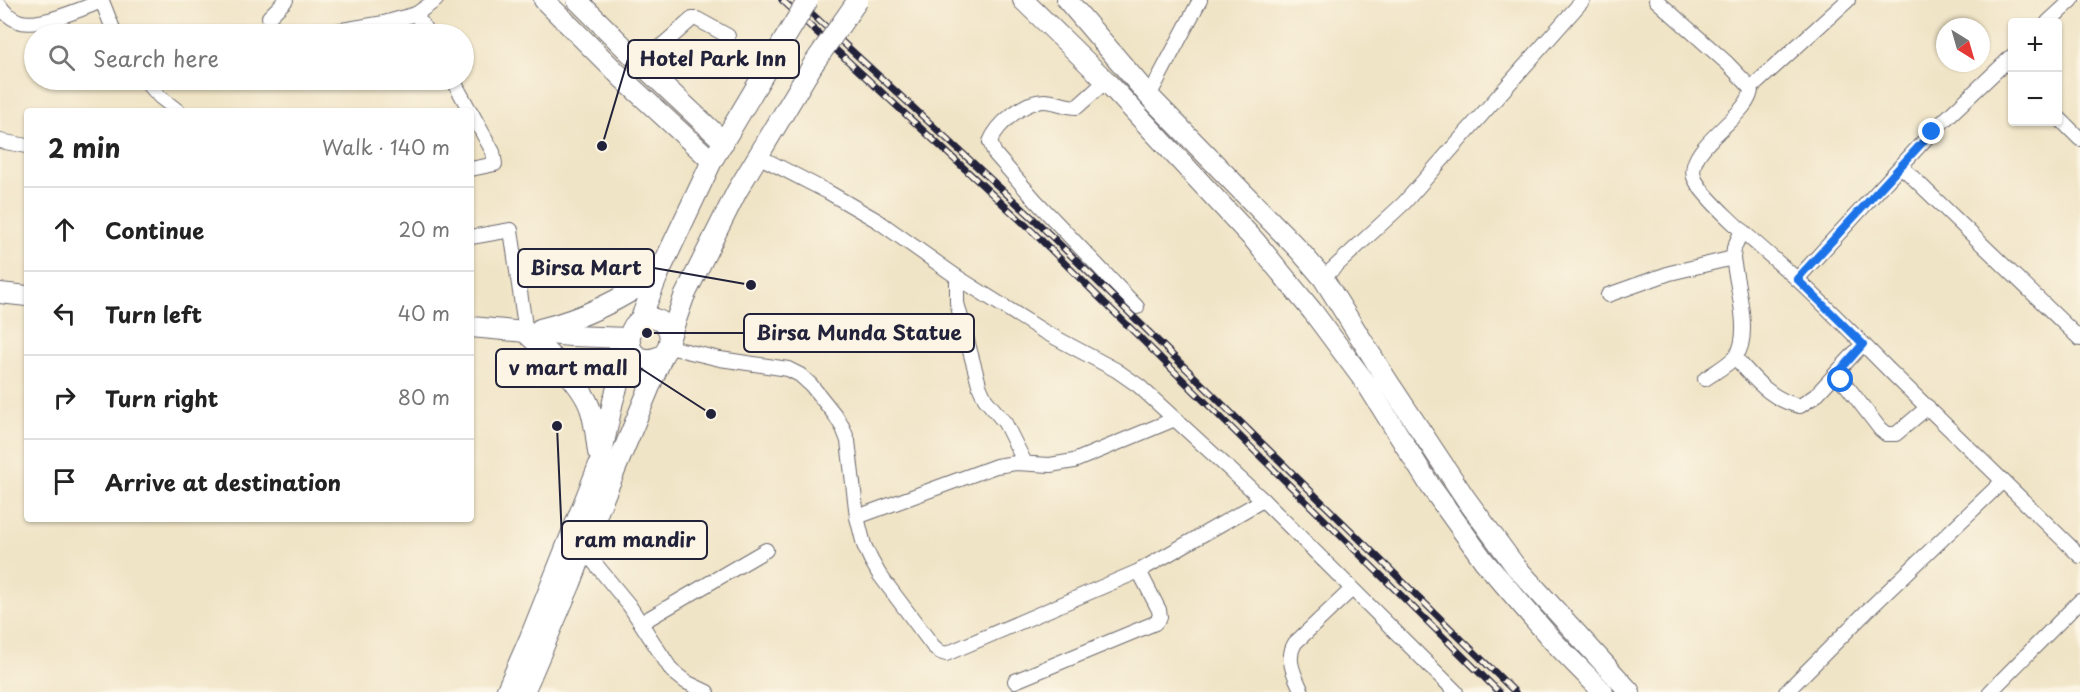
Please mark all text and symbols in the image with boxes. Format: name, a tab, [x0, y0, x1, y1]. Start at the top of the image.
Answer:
north arrow	[1936, 18, 1990, 72]
map controls	[2008, 18, 2062, 126]
button: +	[2008, 18, 2062, 72]
search box	[24, 24, 474, 90]
callout: Hotel Park Inn	[628, 40, 799, 78]
icon: search	[45, 41, 78, 74]
text: Search here	[93, 41, 219, 74]
text: Hotel Park Inn	[640, 43, 786, 73]
button: −	[2008, 72, 2062, 126]
route end	[1918, 118, 1944, 144]
text: 2 min	[48, 128, 121, 167]
text: Walk · 140 m	[322, 132, 450, 162]
icon: ahead	[48, 213, 81, 246]
text: Continue	[105, 213, 204, 246]
text: 20 m	[398, 214, 450, 244]
callout: Birsa Mart	[518, 249, 654, 287]
text: Birsa Mart	[530, 252, 642, 282]
icon: left	[48, 297, 81, 330]
text: Turn left	[105, 297, 202, 330]
text: 40 m	[398, 298, 450, 328]
callout: Birsa Munda Statue	[744, 314, 974, 352]
text: Birsa Munda Statue	[756, 317, 962, 347]
callout: v mart mall	[496, 349, 640, 387]
text: v mart mall	[509, 352, 627, 382]
route start	[1827, 366, 1853, 392]
icon: right	[48, 381, 81, 414]
text: Turn right	[105, 381, 218, 414]
text: 80 m	[398, 382, 450, 412]
icon: arrive	[48, 465, 81, 498]
text: Arrive at destination	[105, 465, 341, 498]
callout: ram mandir	[562, 521, 707, 559]
text: ram mandir	[574, 524, 696, 554]

